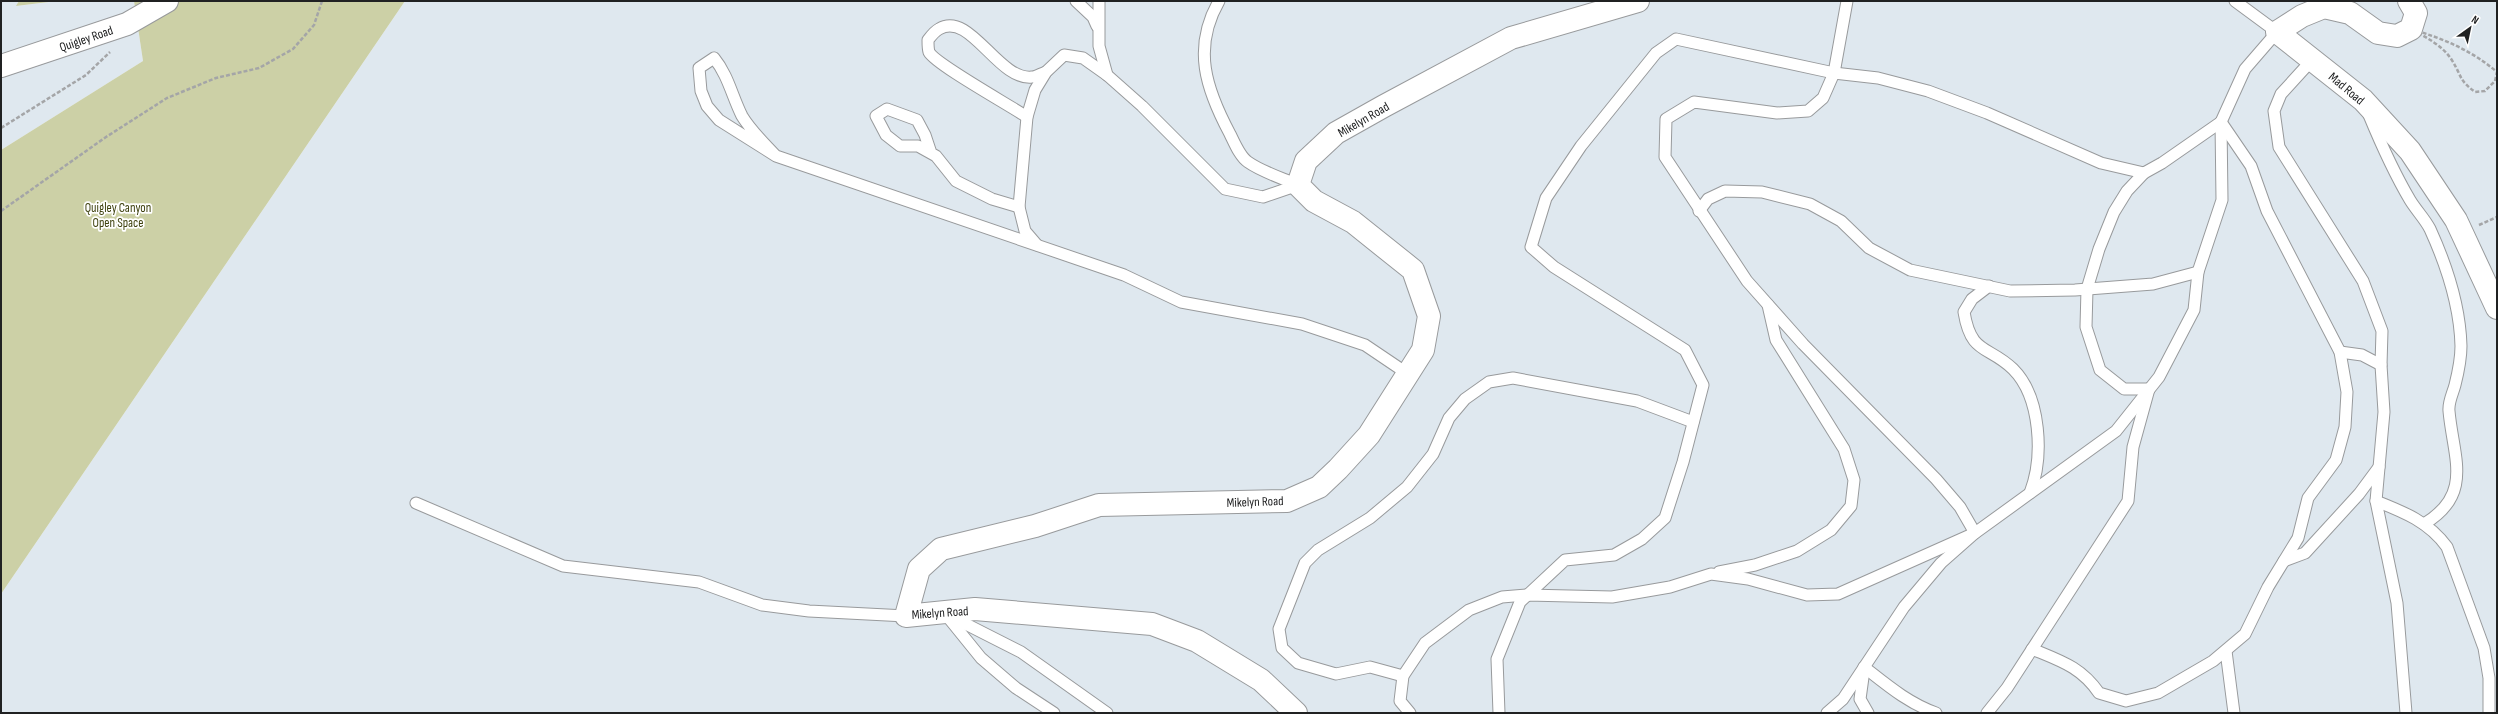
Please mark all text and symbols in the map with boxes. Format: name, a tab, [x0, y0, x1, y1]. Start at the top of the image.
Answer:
north arrow	[2450, 8, 2490, 48]
text: N	[2469, 13, 2481, 27]
street label: Quigley Road	[57, 22, 115, 56]
street label: Mad Road	[2325, 69, 2368, 108]
street label: Mikelyn Road	[1335, 99, 1392, 141]
park label: Quigley Canyon Open Space	[85, 200, 151, 231]
street label: Mikelyn Road	[1226, 493, 1284, 511]
street label: Mikelyn Road	[911, 603, 969, 623]

